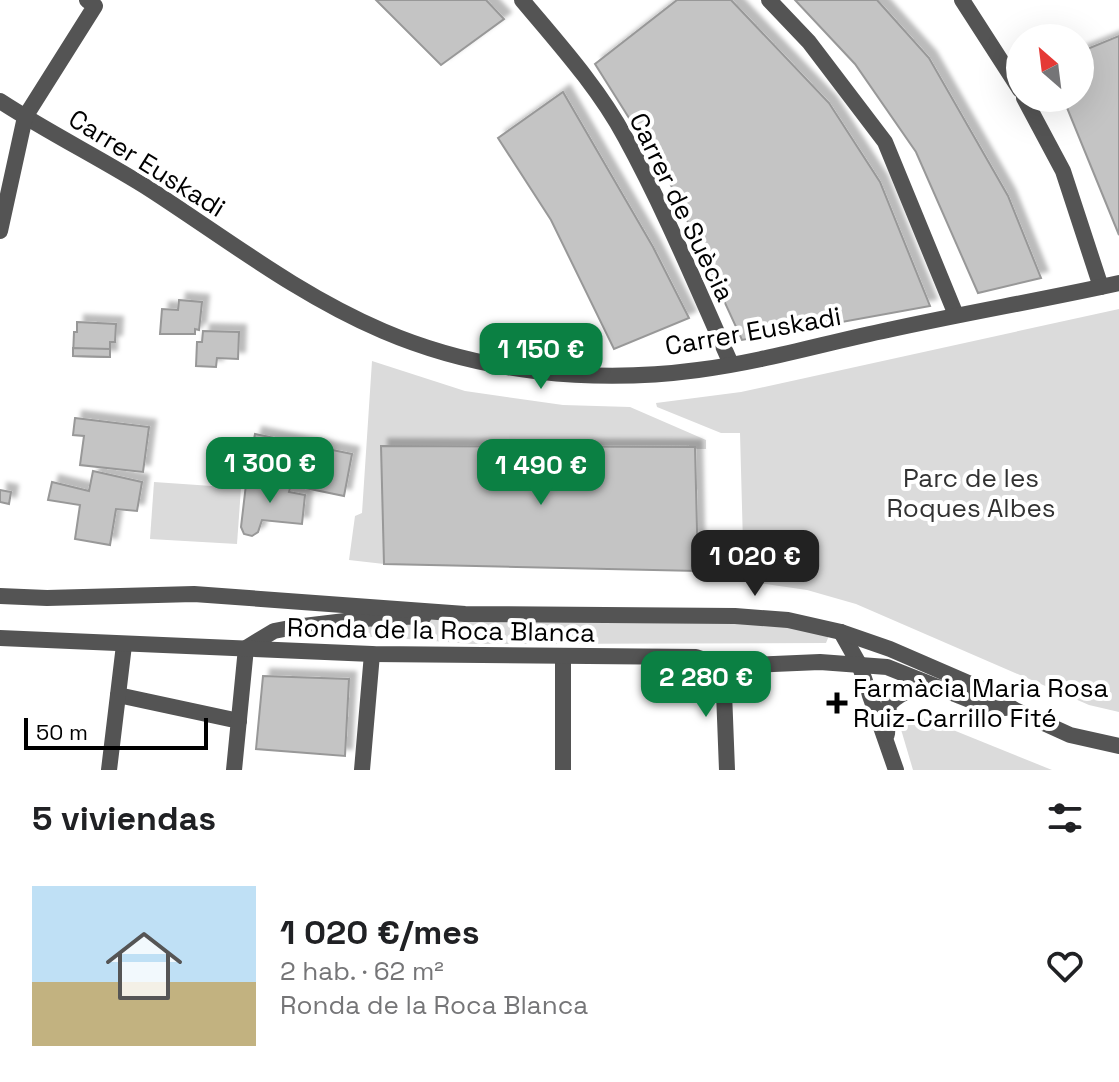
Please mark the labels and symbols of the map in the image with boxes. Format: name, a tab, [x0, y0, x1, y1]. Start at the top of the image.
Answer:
north arrow	[1006, 24, 1094, 112]
street label: Carrer Euskadi	[62, 101, 232, 225]
street label: Carrer de Suècia	[622, 107, 742, 307]
street label: Carrer Euskadi	[662, 299, 844, 363]
pin: 1 150 €	[467, 323, 615, 391]
pin: 1 300 €	[196, 437, 344, 505]
pin: 1 490 €	[467, 439, 615, 507]
park label: Parc de les Roques Albes	[886, 461, 1056, 525]
pin: 1 020 €	[681, 530, 829, 598]
street label: Ronda de la Roca Blanca	[287, 610, 595, 650]
pin: 2 280 €	[632, 651, 780, 719]
place label: Farmàcia Maria Rosa Ruiz-Carrillo Fité	[853, 671, 1108, 735]
marker: Farmàcia Maria Rosa Ruiz-Carrillo Fité	[828, 694, 846, 712]
scale bar	[24, 714, 208, 750]

